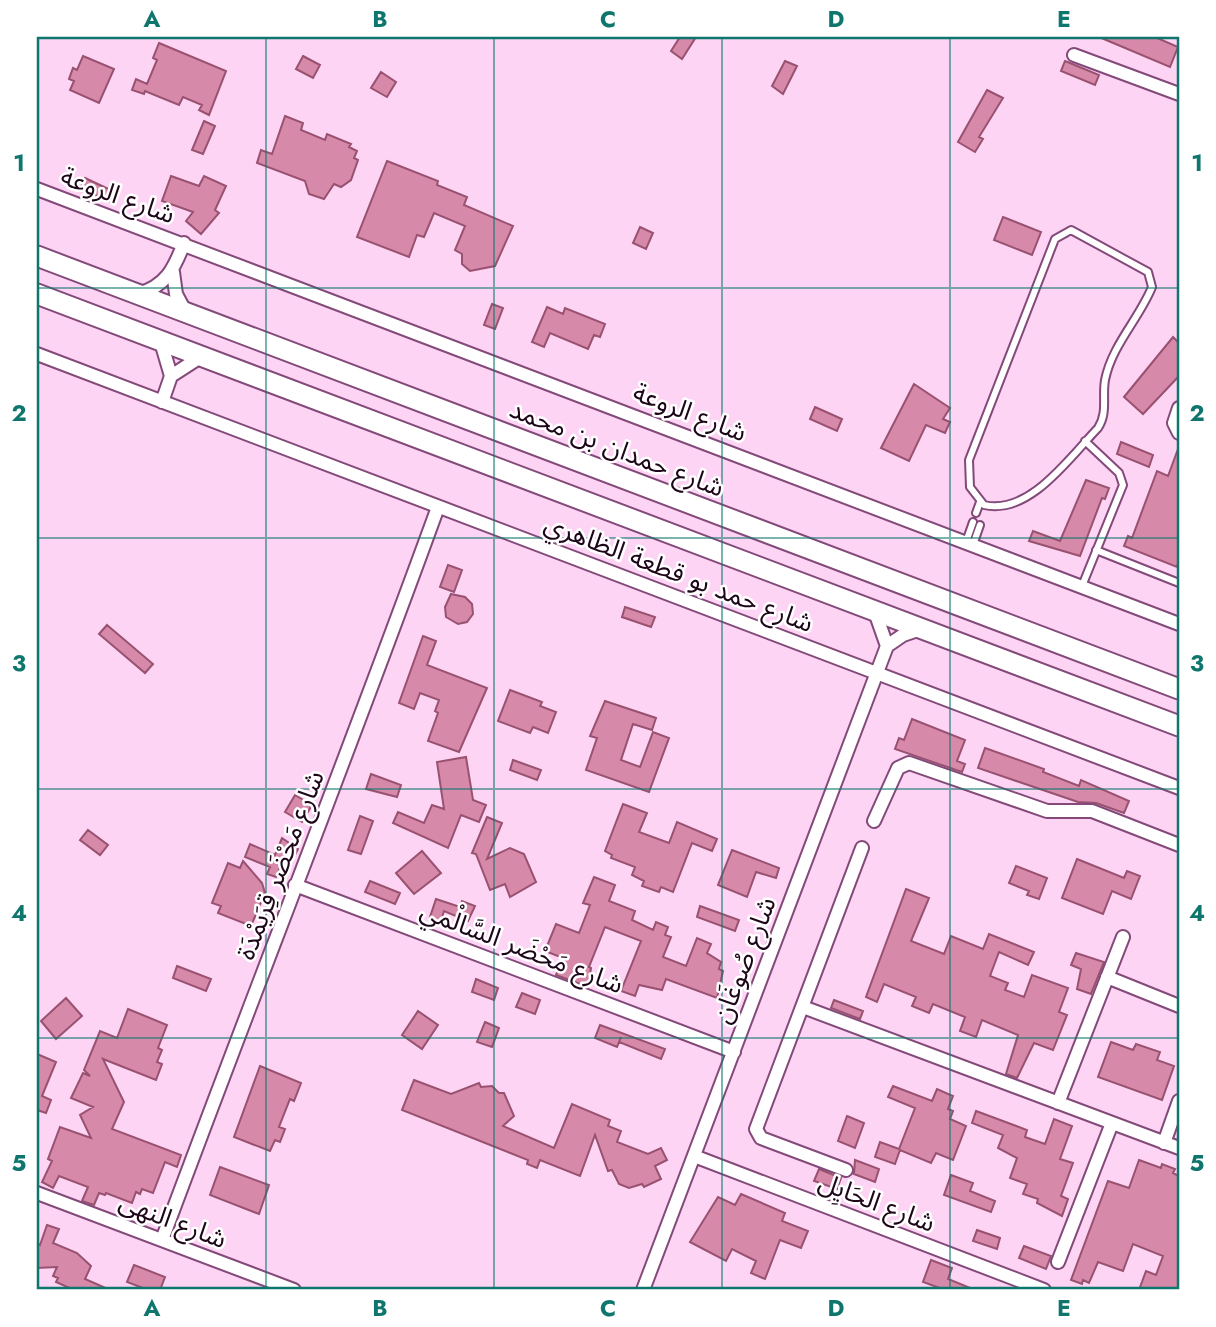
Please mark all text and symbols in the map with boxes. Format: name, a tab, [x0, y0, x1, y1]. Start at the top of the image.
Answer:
text: A	[143, 2, 161, 36]
text: B	[372, 2, 388, 36]
text: C	[600, 2, 616, 36]
text: D	[828, 2, 845, 36]
text: E	[1057, 2, 1071, 36]
text: 1	[13, 146, 25, 180]
text: 1	[1191, 146, 1203, 180]
street label: شارع الروعة	[56, 157, 180, 233]
street label: شارع الروعة	[628, 373, 752, 451]
street label: شارع حمدان بن محمد	[504, 390, 730, 506]
text: 2	[11, 396, 27, 430]
text: 2	[1189, 396, 1205, 430]
street label: شارع حمد بو قطعة الظاهري	[539, 504, 819, 643]
text: 3	[12, 646, 26, 680]
text: 3	[1190, 646, 1204, 680]
street label: شارع مَحْضَر قِرَيمْدَة	[226, 765, 334, 965]
street label: شارع مَحْضَر السَّالْمي	[414, 890, 629, 1004]
street label: شارع صُوغَان	[702, 891, 786, 1029]
text: 4	[11, 896, 27, 930]
text: 4	[1189, 896, 1205, 930]
text: 5	[12, 1146, 26, 1180]
text: 5	[1190, 1146, 1204, 1180]
street label: شارع الحَايِل	[813, 1162, 941, 1242]
street label: شارع النهى	[114, 1182, 232, 1258]
text: A	[143, 1291, 161, 1325]
text: B	[372, 1291, 388, 1325]
text: C	[600, 1291, 616, 1325]
text: D	[828, 1291, 845, 1325]
text: E	[1057, 1291, 1071, 1325]

